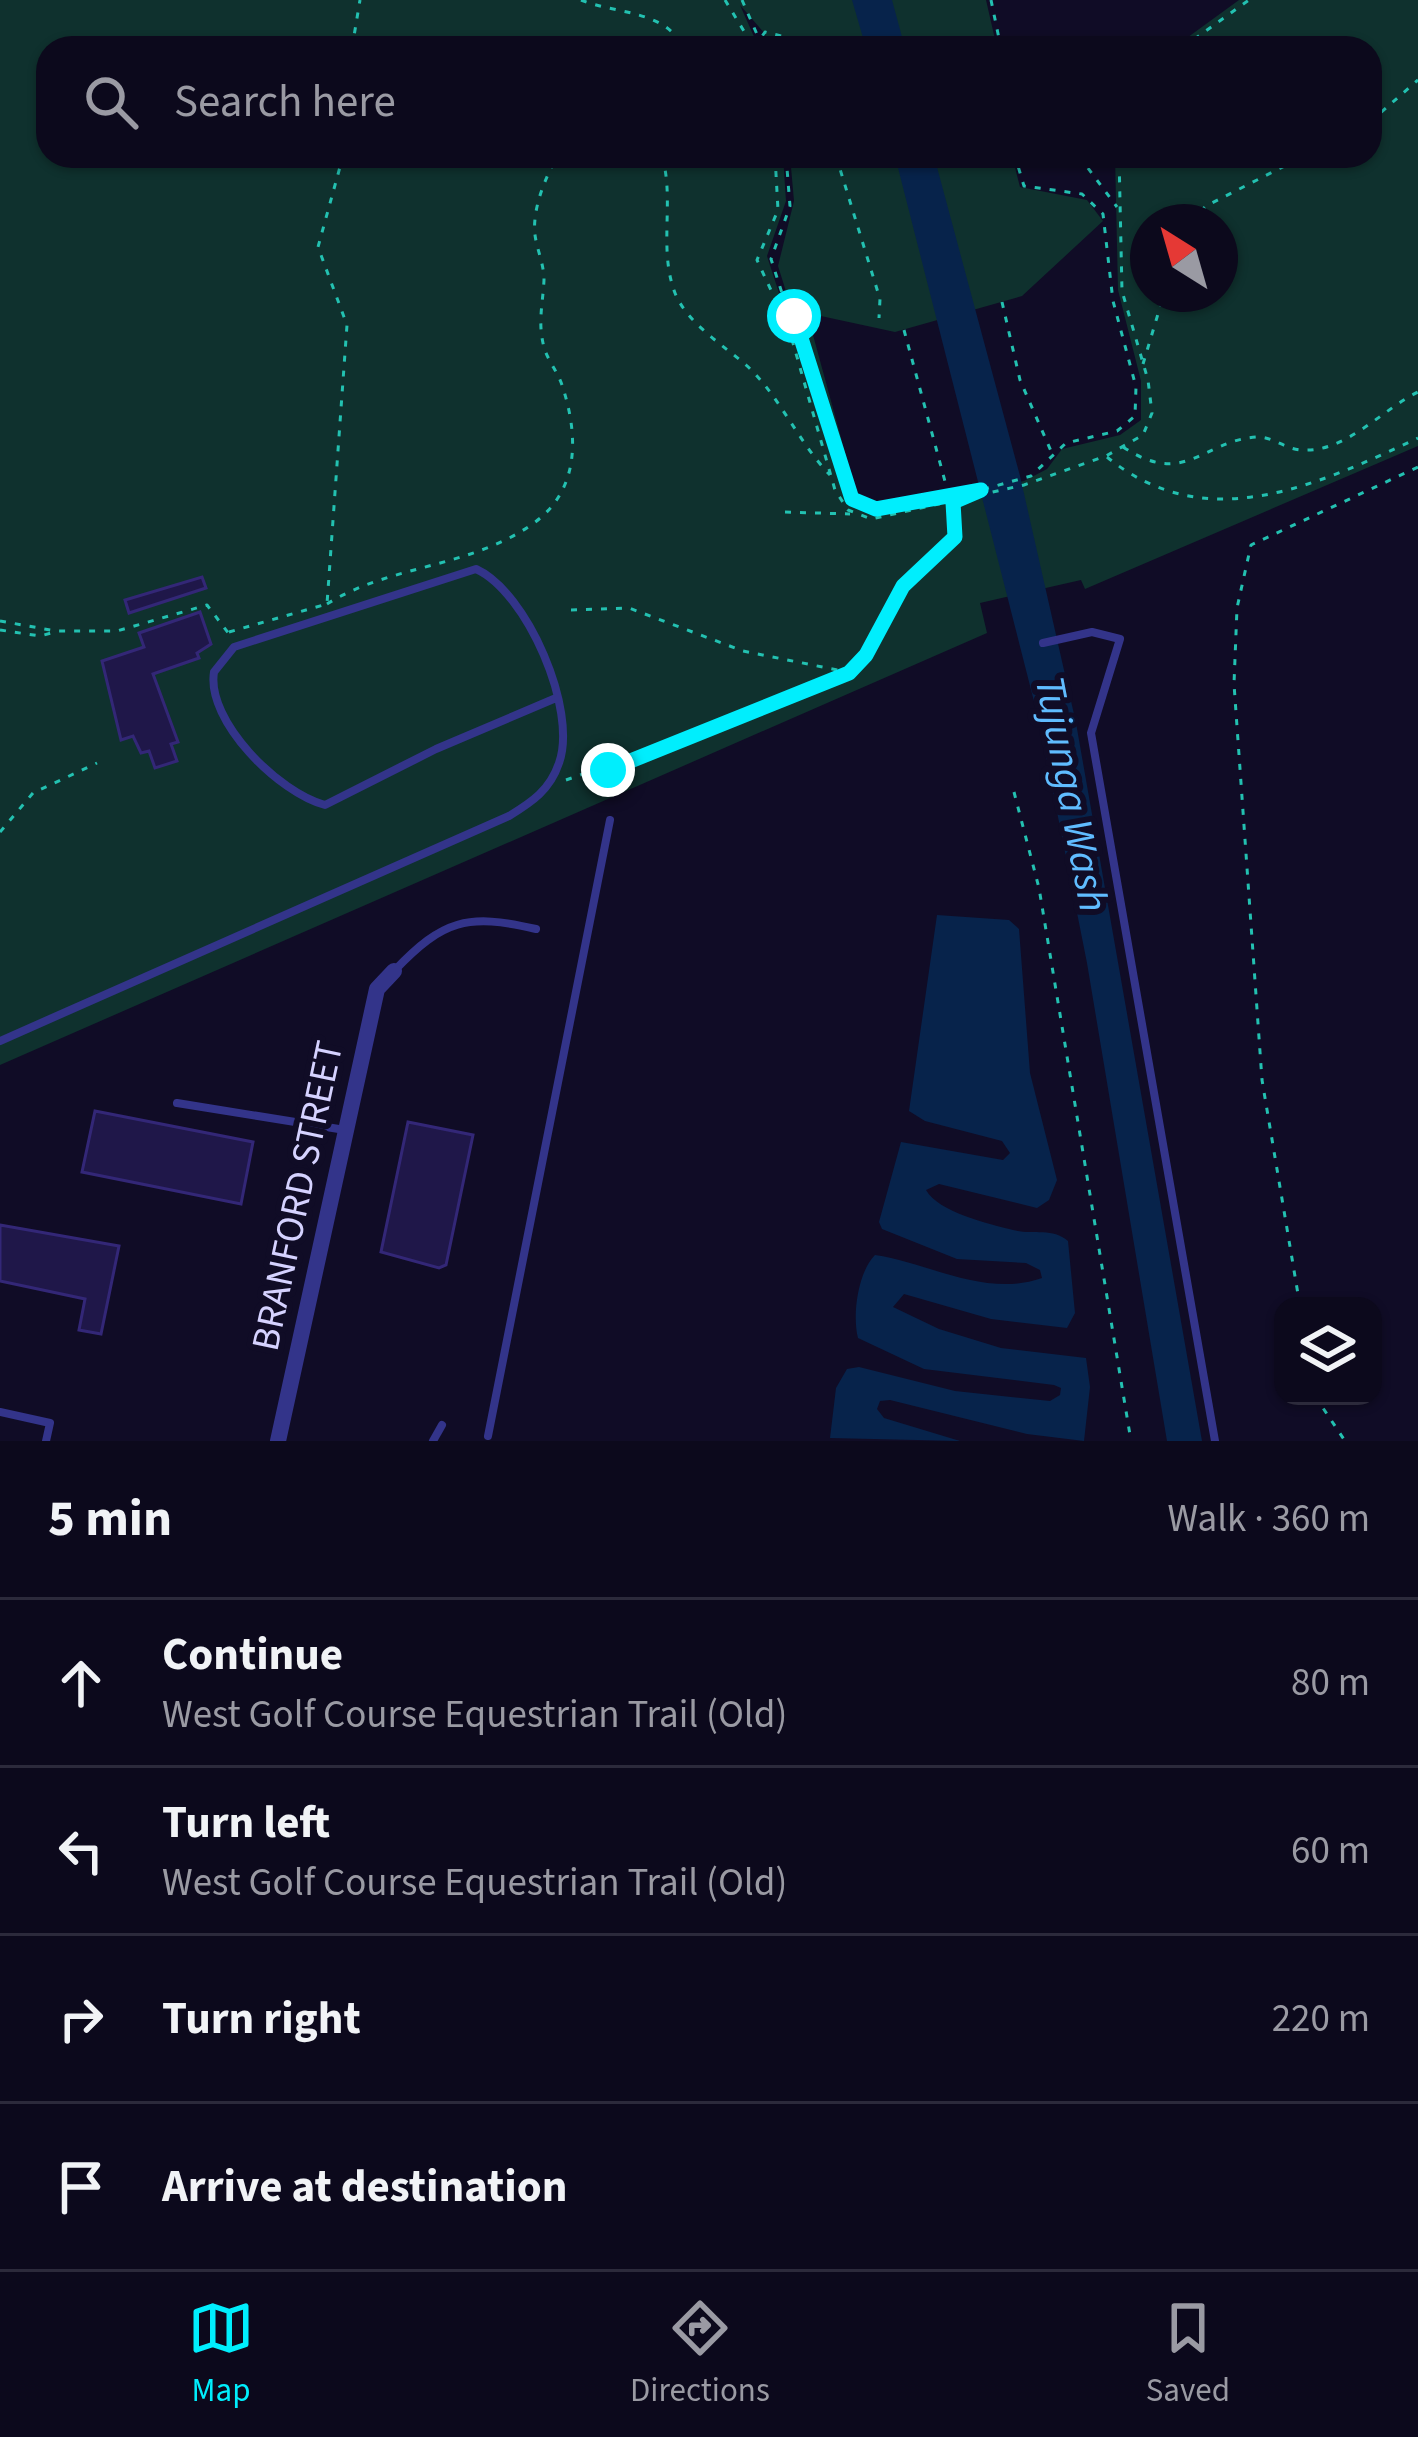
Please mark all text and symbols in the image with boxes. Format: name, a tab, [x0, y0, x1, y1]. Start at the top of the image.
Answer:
search box	[36, 36, 1382, 168]
icon: search	[78, 69, 144, 135]
text: Search here	[174, 70, 396, 134]
north arrow	[1130, 204, 1238, 312]
route start	[767, 289, 821, 343]
water label: Tujunga Wash	[1019, 671, 1123, 917]
route end	[581, 743, 635, 797]
street label: BRANFORD STREET	[238, 1036, 358, 1356]
map controls	[1274, 1297, 1382, 1405]
button: layers	[1274, 1297, 1382, 1405]
text: 5 min	[48, 1483, 172, 1555]
text: Walk · 360 m	[1167, 1491, 1370, 1547]
text: Continue	[162, 1623, 343, 1687]
icon: ahead	[48, 1650, 114, 1716]
text: 80 m	[1291, 1655, 1370, 1711]
text: West Golf Course Equestrian Trail (Old)	[162, 1687, 787, 1743]
text: Turn left	[162, 1791, 330, 1855]
icon: left	[48, 1818, 114, 1884]
text: 60 m	[1291, 1823, 1370, 1879]
text: West Golf Course Equestrian Trail (Old)	[162, 1855, 787, 1911]
icon: right	[48, 1986, 114, 2052]
text: Turn right	[162, 1987, 361, 2051]
text: 220 m	[1272, 1991, 1370, 2047]
icon: arrive	[48, 2154, 114, 2220]
text: Arrive at destination	[162, 2155, 567, 2219]
tab: Map	[188, 2295, 254, 2414]
tab: Directions	[630, 2295, 770, 2414]
tab: Saved	[1146, 2295, 1230, 2414]

